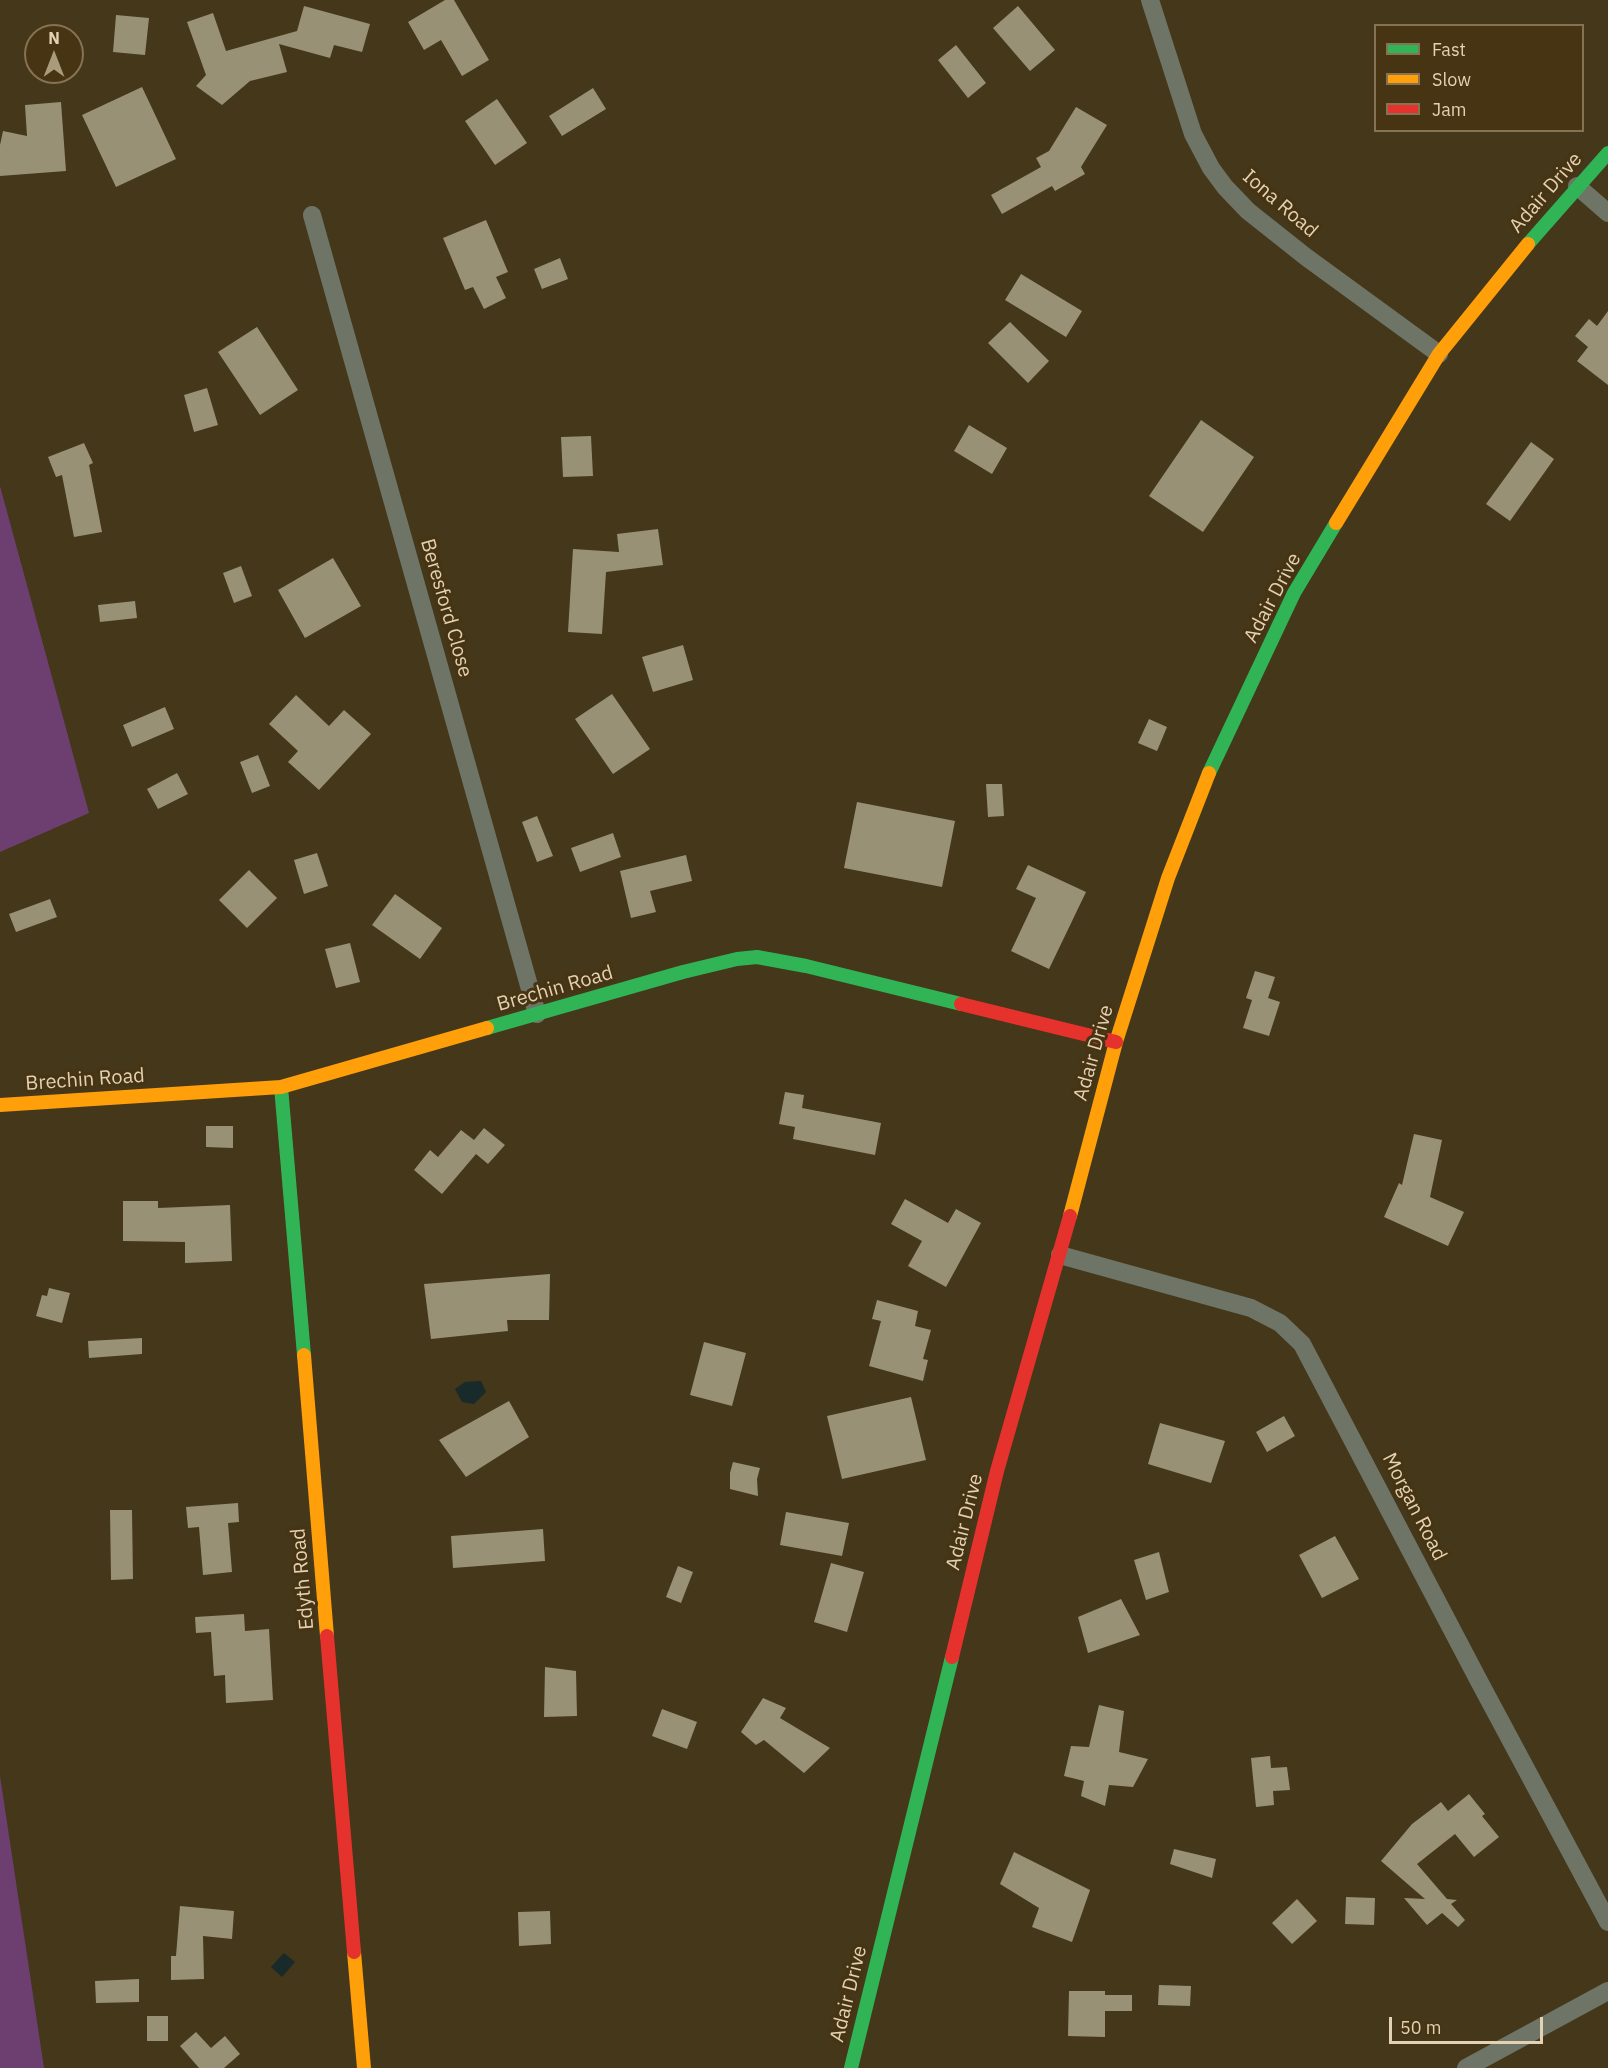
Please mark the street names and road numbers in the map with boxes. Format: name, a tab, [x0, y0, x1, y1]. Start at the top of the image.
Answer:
street label: Adair Drive	[1505, 148, 1587, 238]
street label: Iona Road	[1237, 165, 1323, 243]
street label: Beresford Close	[415, 536, 477, 680]
street label: Adair Drive	[1239, 549, 1307, 647]
street label: Brechin Road	[494, 961, 616, 1017]
street label: Adair Drive	[1069, 1002, 1119, 1104]
street label: Brechin Road	[24, 1064, 146, 1096]
street label: Morgan Road	[1377, 1449, 1451, 1565]
street label: Adair Drive	[941, 1471, 989, 1573]
street label: Edyth Road	[287, 1527, 319, 1631]
street label: Adair Drive	[825, 1943, 873, 2045]

